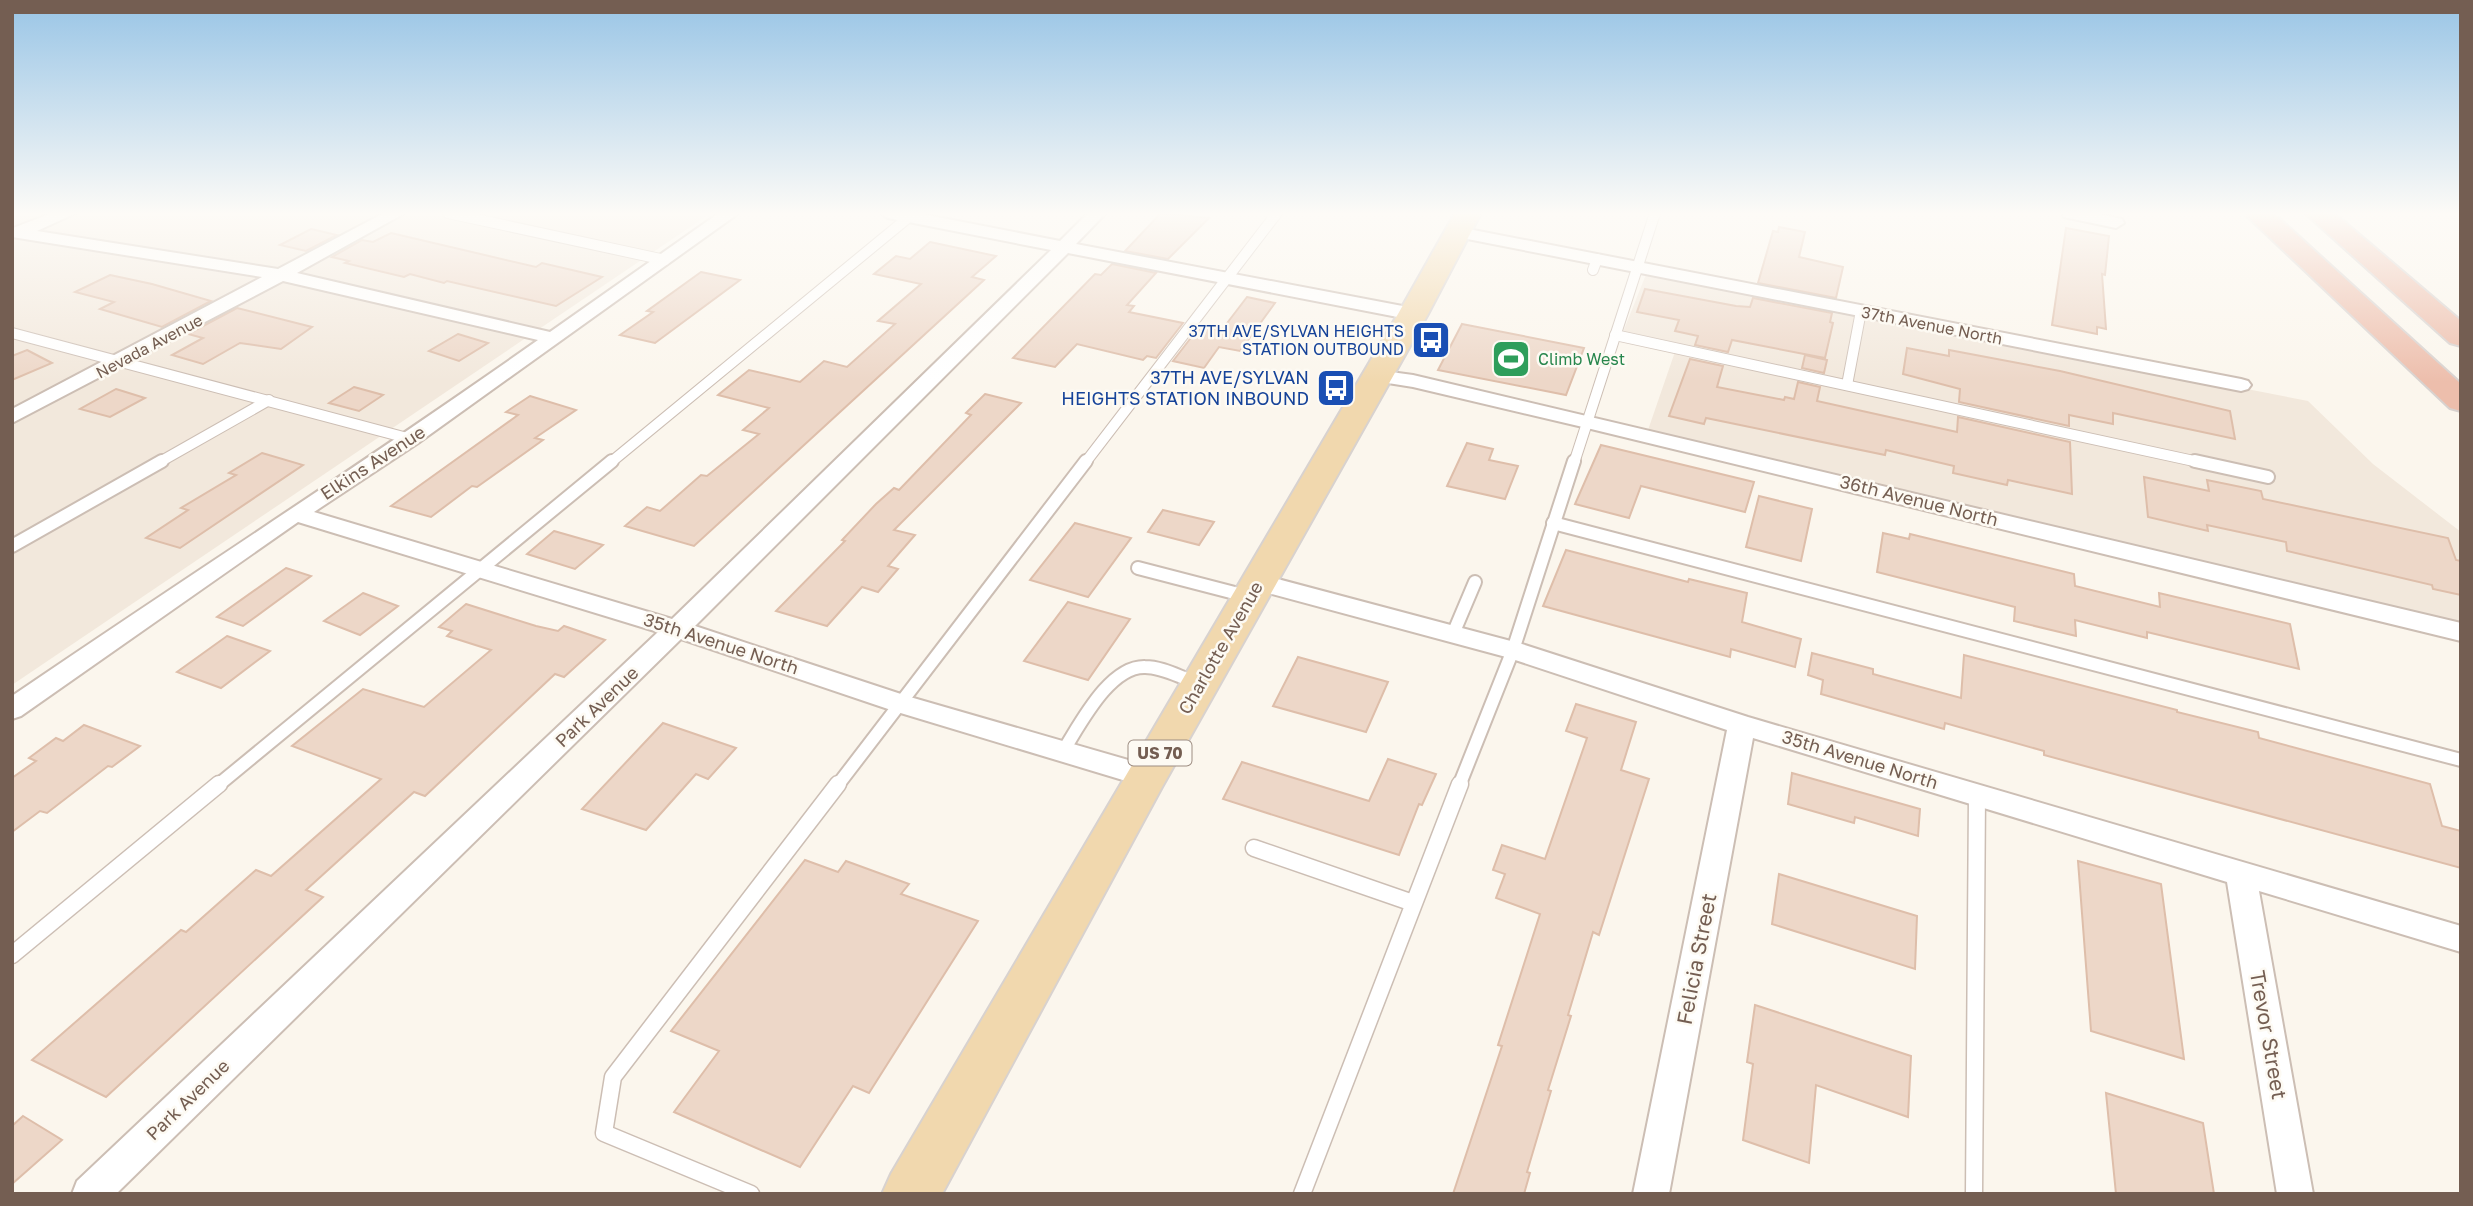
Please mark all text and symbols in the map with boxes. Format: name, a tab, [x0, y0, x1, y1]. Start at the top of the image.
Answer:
street label: 37th Avenue North	[1860, 302, 2004, 348]
street label: Nevada Avenue	[92, 309, 206, 383]
bus stop icon: 37TH AVE/SYLVAN HEIGHTS STATION OUTBOUND	[1410, 319, 1452, 361]
place label: 37TH AVE/SYLVAN HEIGHTS STATION OUTBOUND	[1188, 321, 1404, 359]
sports icon: Climb West	[1490, 338, 1532, 380]
place label: Climb West	[1538, 349, 1625, 369]
place label: 37TH AVE/SYLVAN HEIGHTS STATION INBOUND	[1061, 366, 1309, 409]
bus stop icon: 37TH AVE/SYLVAN HEIGHTS STATION INBOUND	[1315, 367, 1357, 409]
street label: Elkins Avenue	[316, 420, 429, 504]
street label: 36th Avenue North	[1838, 470, 2001, 530]
street label: Charlotte Avenue	[1173, 577, 1267, 718]
street label: 35th Avenue North	[641, 608, 802, 679]
street label: Park Avenue	[550, 661, 642, 751]
street label: 35th Avenue North	[1780, 725, 1941, 793]
road number: US 70	[1128, 740, 1192, 766]
street label: Felicia Street	[1671, 891, 1721, 1027]
street label: Trevor Street	[2245, 968, 2293, 1101]
street label: Park Avenue	[141, 1054, 233, 1144]

